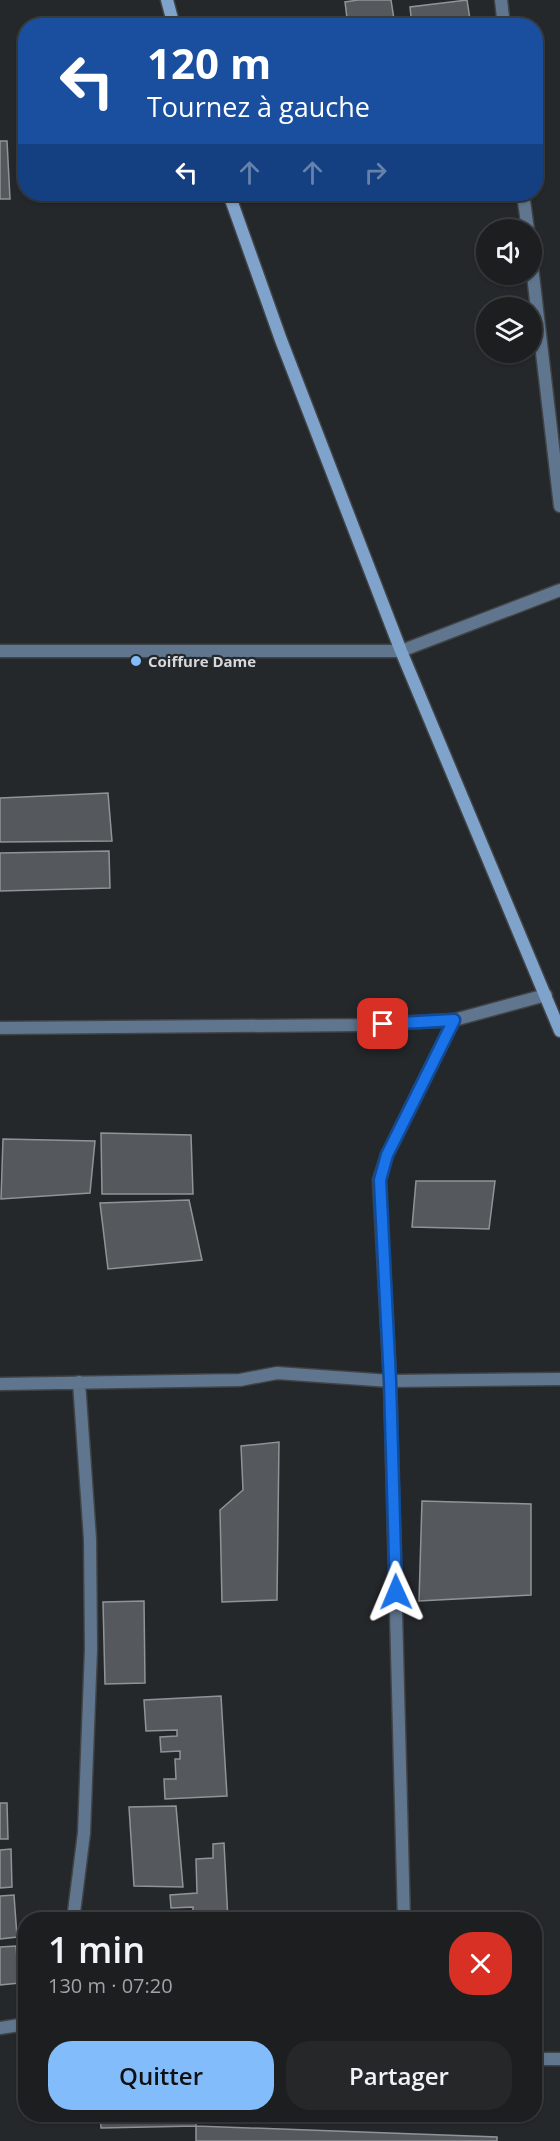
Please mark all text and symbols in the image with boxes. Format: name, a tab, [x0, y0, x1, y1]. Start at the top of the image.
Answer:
text: 120 m	[147, 34, 271, 91]
icon: left	[48, 42, 126, 120]
text: Tournez à gauche	[147, 88, 370, 125]
icon: left	[170, 156, 203, 189]
icon: ahead	[233, 156, 266, 189]
icon: ahead	[296, 156, 329, 189]
icon: right	[359, 156, 392, 189]
map controls	[476, 219, 542, 363]
button: sound	[476, 219, 542, 285]
button: layers	[476, 297, 542, 363]
place label: Coiffure Dame	[148, 651, 256, 671]
marker: Coiffure Dame	[129, 654, 143, 668]
pin	[357, 998, 408, 1049]
icon: arrive	[366, 1007, 399, 1040]
position arrow	[364, 1560, 428, 1624]
text: 1 min	[48, 1925, 145, 1974]
button: close	[449, 1932, 512, 1995]
text: 130 m · 07:20	[48, 1972, 173, 1999]
button: Quitter	[48, 2041, 274, 2110]
button: Partager	[286, 2041, 512, 2110]

